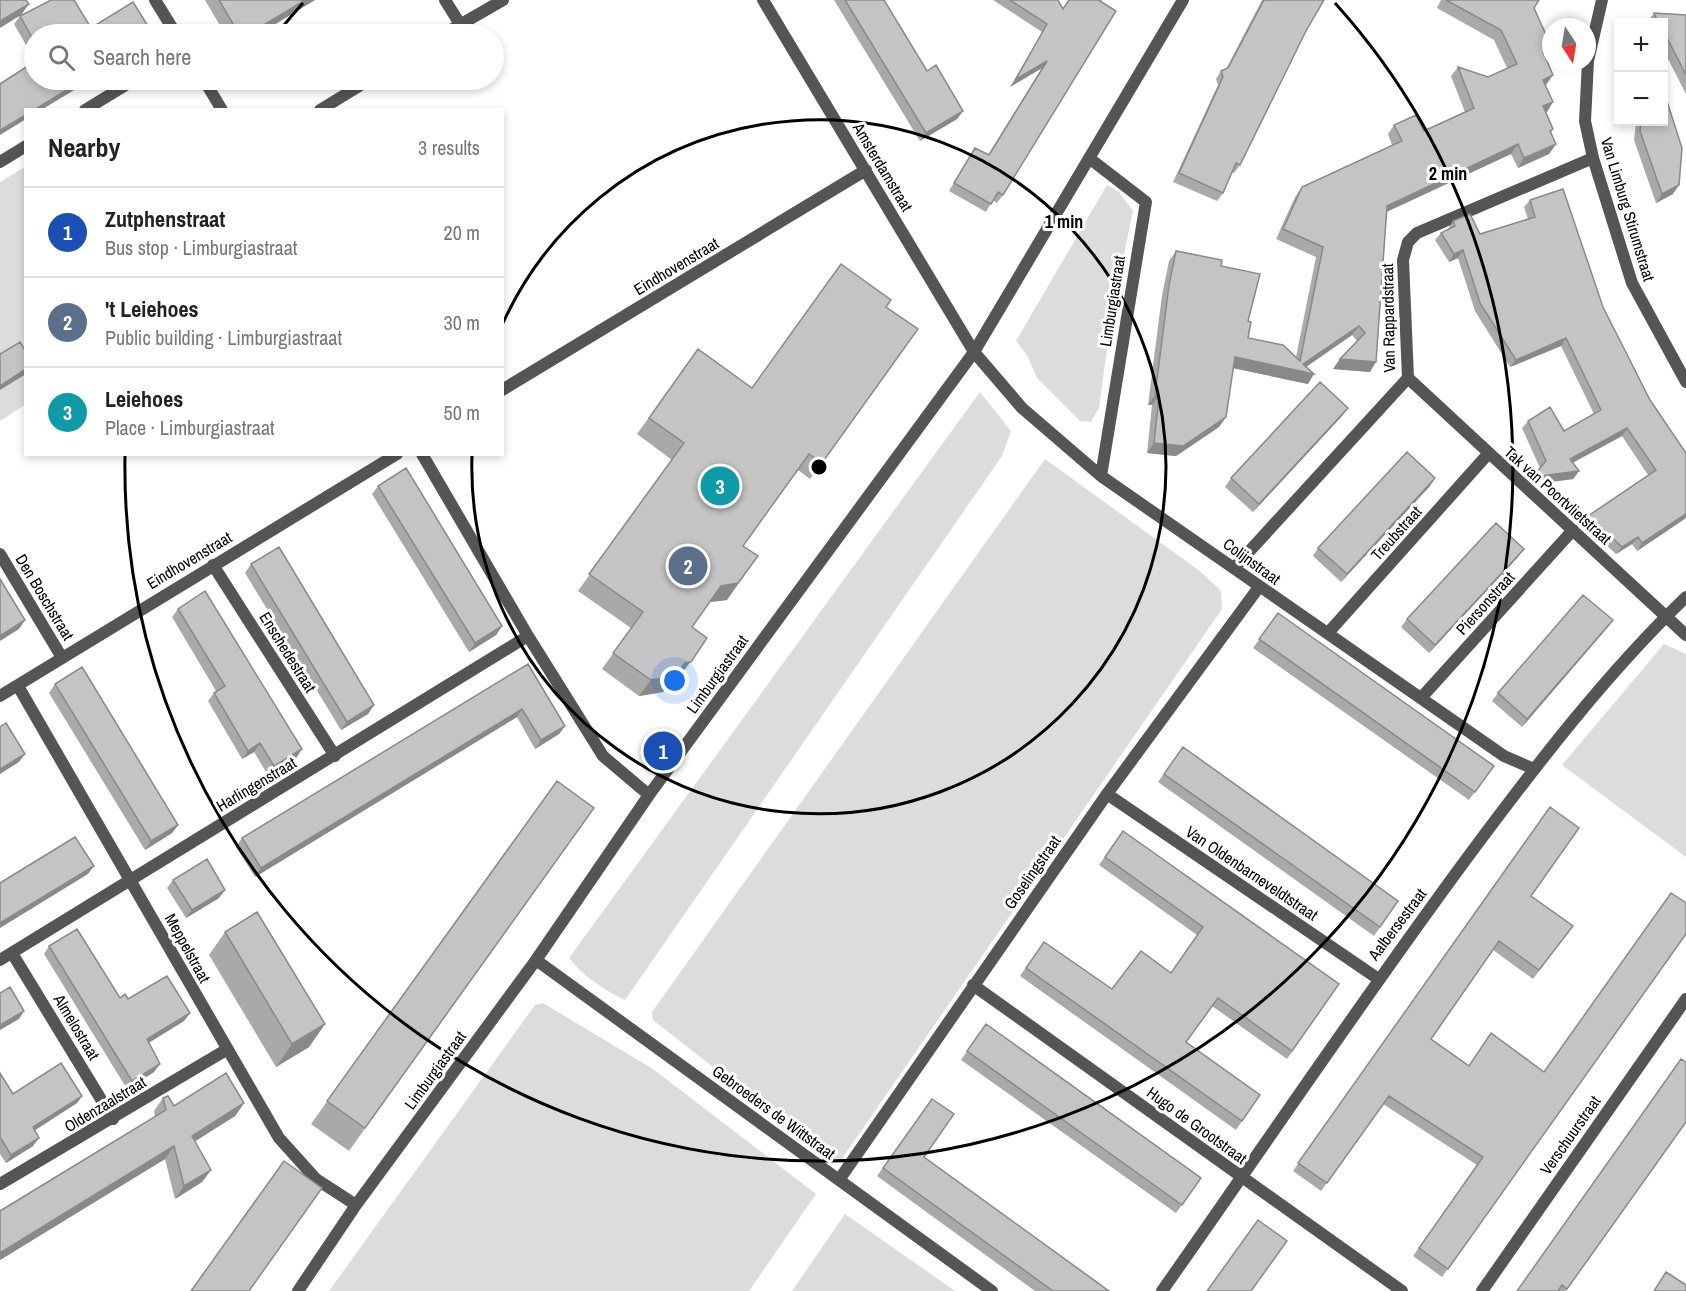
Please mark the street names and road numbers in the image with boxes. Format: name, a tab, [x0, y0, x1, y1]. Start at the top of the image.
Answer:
street label: Amsterdamstraat	[847, 118, 918, 216]
street label: Van Limburg Stirumstraat	[1596, 134, 1660, 284]
street label: Eindhovenstraat	[629, 232, 723, 300]
street label: Limburgiastraat	[1094, 254, 1130, 348]
street label: Van Rappardstraat	[1376, 263, 1400, 373]
street label: Tak van Poortvlietstraat	[1500, 441, 1617, 549]
street label: Treubstraat	[1366, 501, 1427, 565]
street label: Eindhovenstraat	[142, 526, 236, 594]
street label: Colijnstraat	[1219, 533, 1286, 590]
street label: Den Boschstraat	[11, 550, 80, 645]
street label: Piersonstraat	[1451, 566, 1520, 639]
street label: Enschedestraat	[255, 608, 322, 697]
street label: Limburgiastraat	[681, 630, 753, 718]
street label: Harlingenstraat	[212, 751, 300, 817]
street label: Van Oldenbarneveldtstraat	[1182, 821, 1323, 926]
street label: Goselingstraat	[999, 830, 1066, 913]
street label: Aalbersestraat	[1362, 883, 1431, 965]
street label: Meppelstraat	[160, 909, 216, 987]
street label: Almelostraat	[48, 989, 105, 1064]
street label: Limburgiastraat	[399, 1026, 471, 1114]
street label: Gebroeders de Wittstraat	[708, 1060, 840, 1164]
street label: Oldenzaalstraat	[60, 1071, 150, 1137]
street label: Hugo de Grootstraat	[1142, 1081, 1252, 1169]
street label: Verschuurstraat	[1535, 1091, 1606, 1179]

